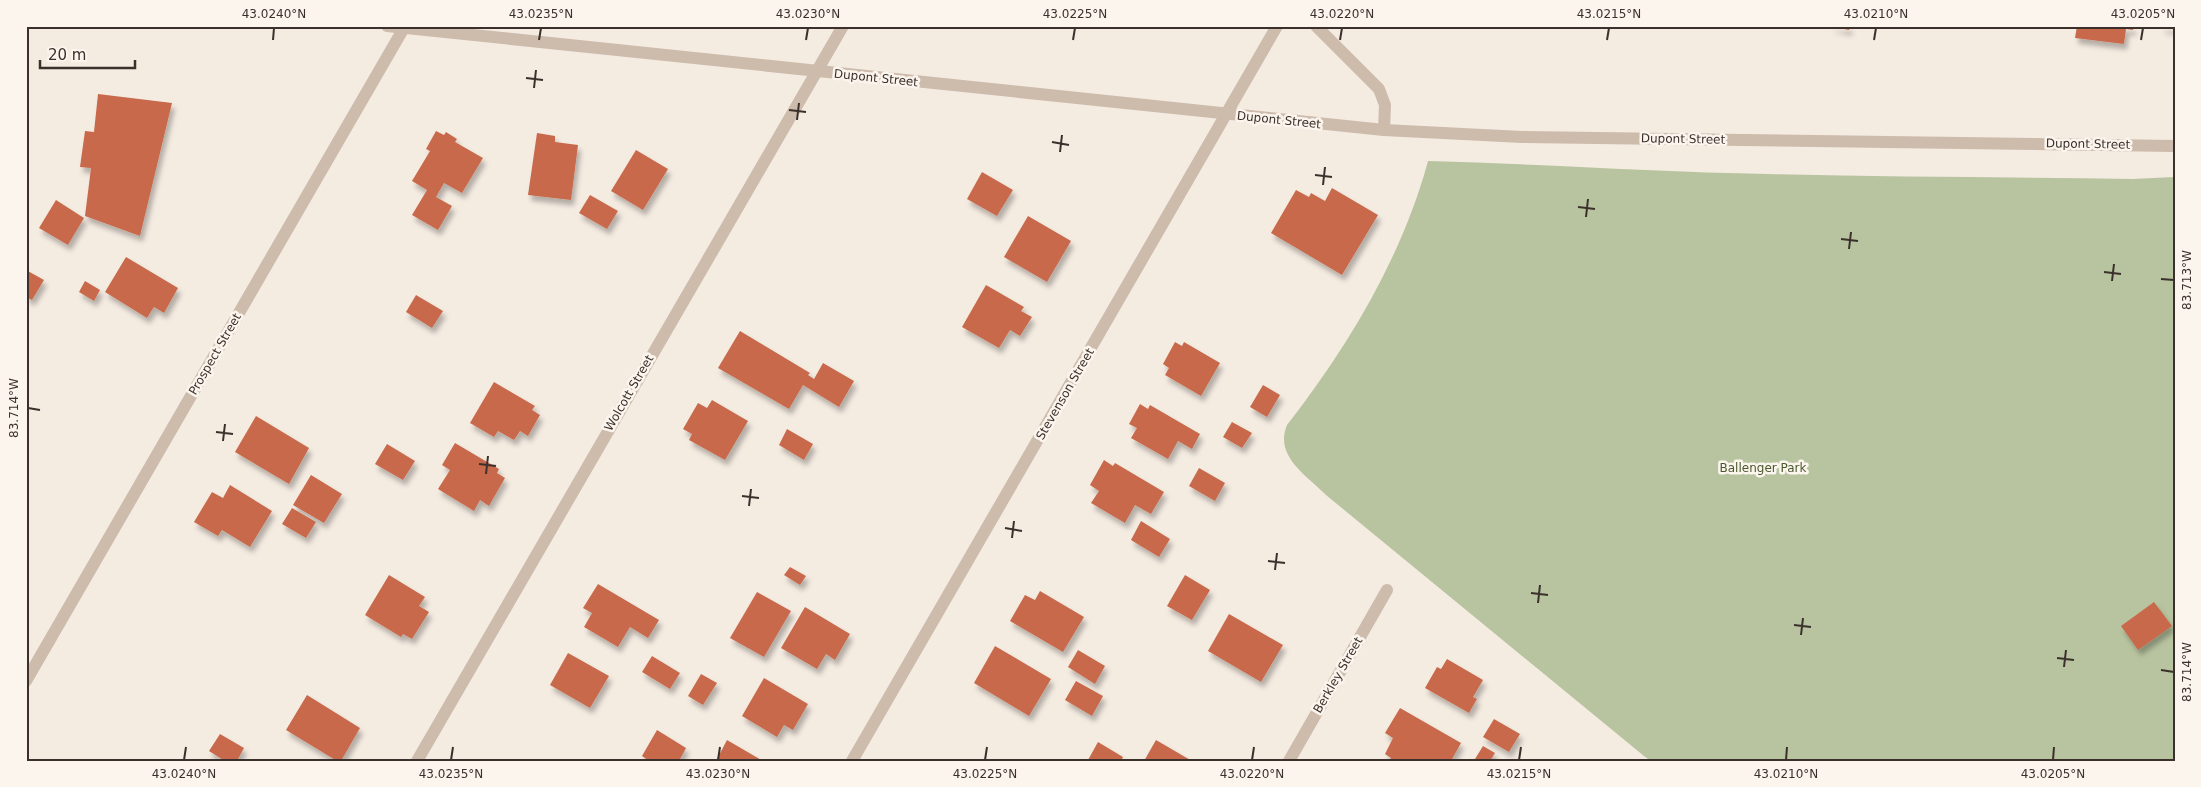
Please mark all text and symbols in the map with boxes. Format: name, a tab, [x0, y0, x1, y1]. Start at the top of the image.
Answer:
text: 43.0240°N	[242, 7, 306, 21]
text: 43.0235°N	[509, 7, 573, 21]
text: 43.0230°N	[776, 7, 840, 21]
text: 43.0225°N	[1043, 7, 1107, 21]
text: 43.0220°N	[1310, 7, 1374, 21]
text: 43.0215°N	[1577, 7, 1641, 21]
text: 43.0210°N	[1844, 7, 1908, 21]
text: 43.0205°N	[2111, 7, 2175, 21]
scale bar	[40, 38, 135, 70]
text: 20 m	[48, 46, 86, 64]
street label: Dupont Street	[833, 67, 919, 89]
street label: Dupont Street	[1236, 109, 1322, 131]
street label: Dupont Street	[1641, 131, 1726, 147]
street label: Dupont Street	[2046, 136, 2131, 152]
text: 83.713°W	[2180, 250, 2194, 310]
street label: Prospect Street	[186, 310, 244, 397]
street label: Stevenson Street	[1033, 346, 1097, 442]
street label: Wolcott Street	[602, 352, 657, 434]
text: 83.714°W	[7, 378, 21, 438]
park label: Ballenger Park	[1720, 461, 1807, 475]
street label: Berkley Street	[1311, 634, 1366, 716]
text: 83.714°W	[2180, 642, 2194, 702]
text: 43.0240°N	[152, 767, 216, 781]
text: 43.0235°N	[419, 767, 483, 781]
text: 43.0230°N	[686, 767, 750, 781]
text: 43.0225°N	[953, 767, 1017, 781]
text: 43.0220°N	[1220, 767, 1284, 781]
text: 43.0215°N	[1487, 767, 1551, 781]
text: 43.0210°N	[1754, 767, 1818, 781]
text: 43.0205°N	[2021, 767, 2085, 781]

